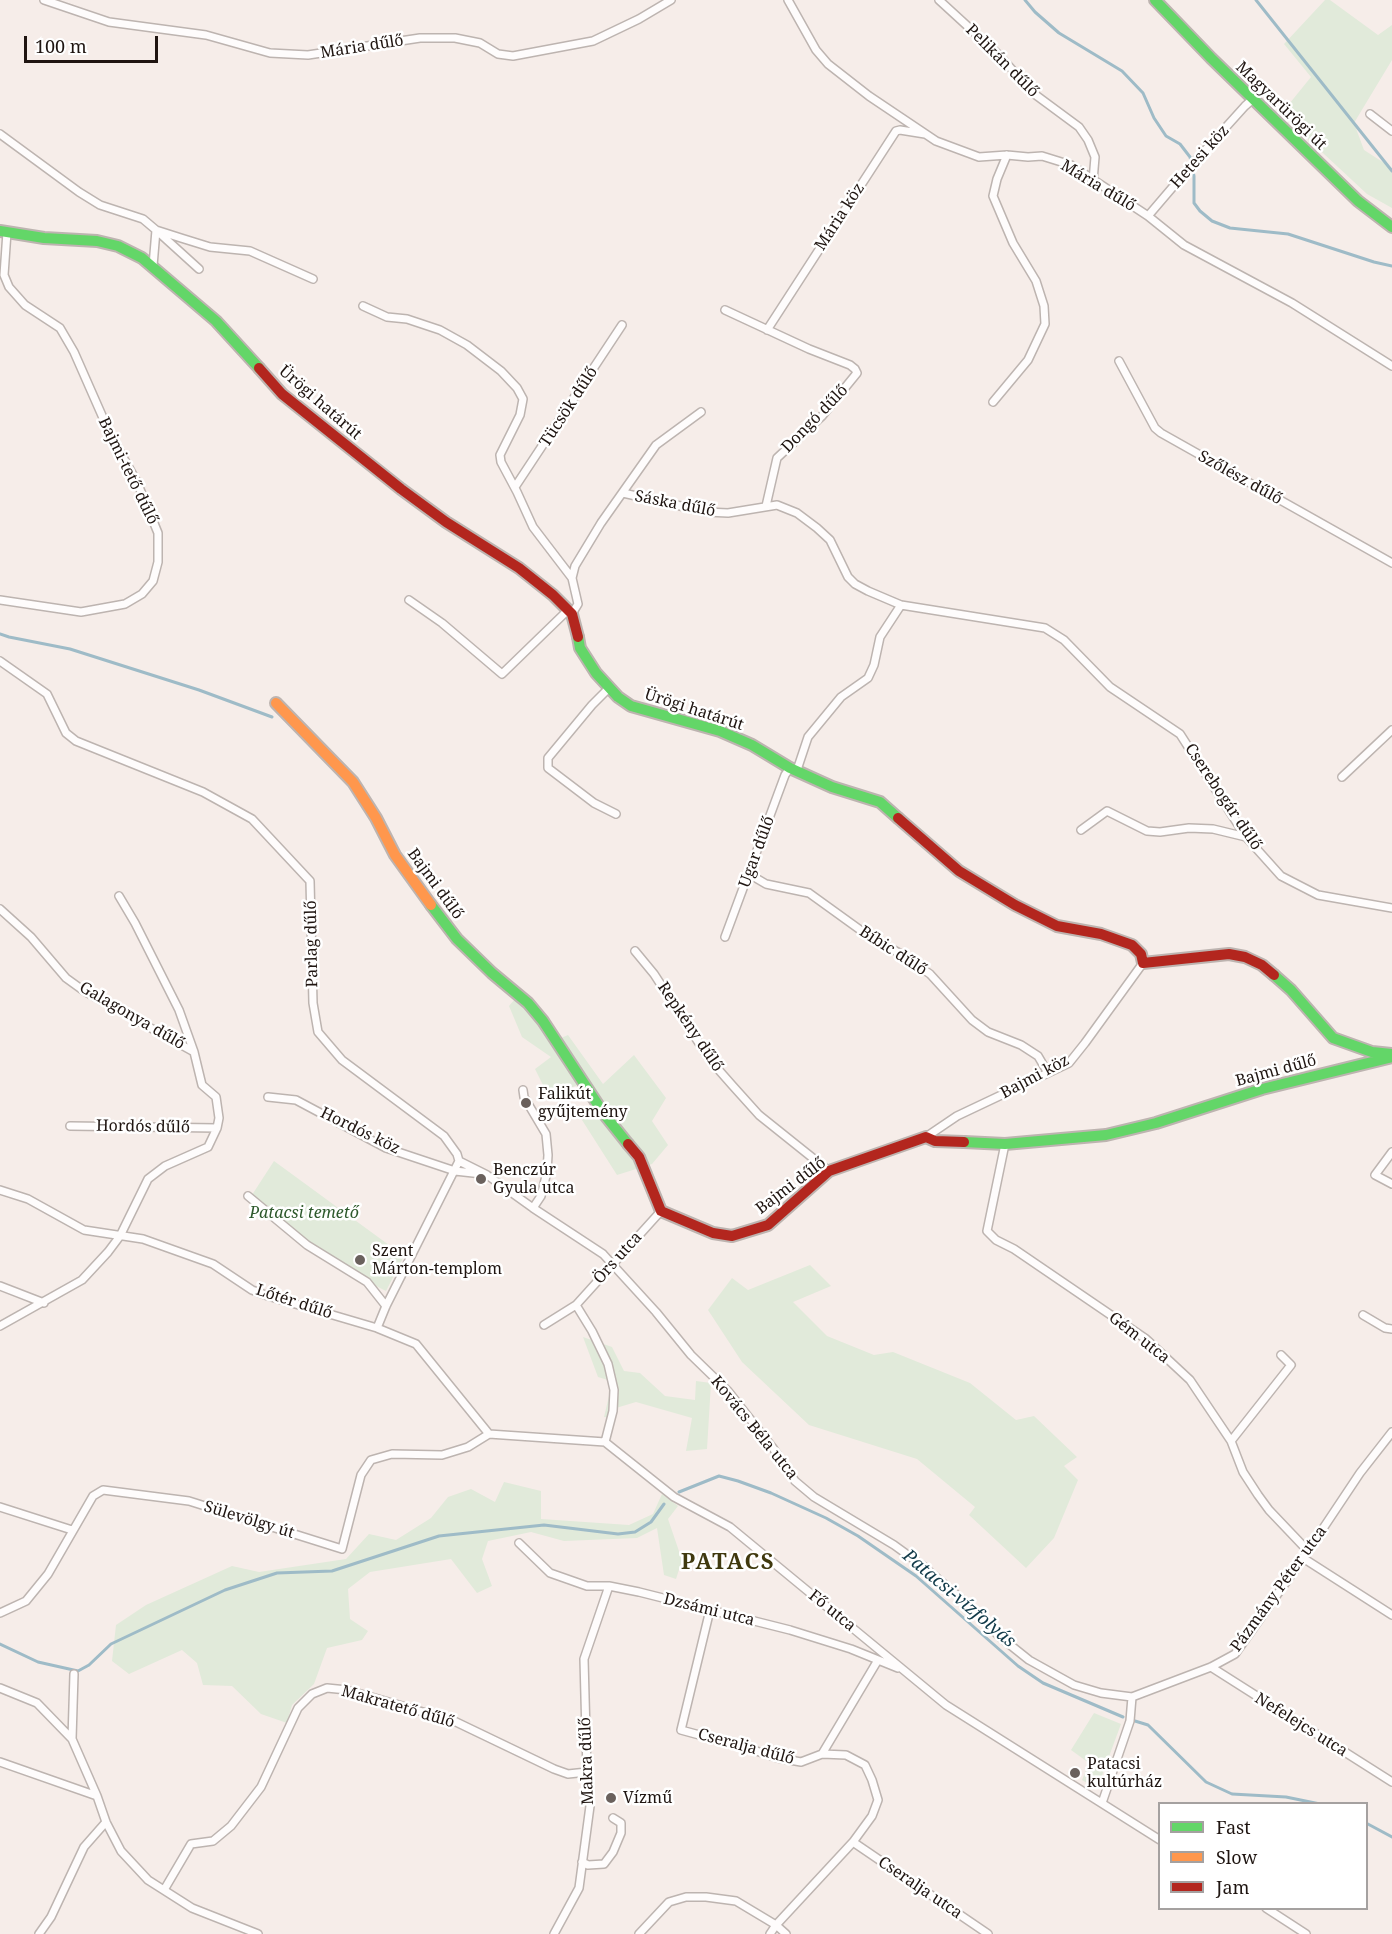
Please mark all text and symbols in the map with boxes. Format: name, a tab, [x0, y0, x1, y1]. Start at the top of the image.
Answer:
street label: Pelikán dűlő	[962, 21, 1042, 101]
scale bar	[27, 24, 160, 62]
street label: Mária dűlő	[319, 31, 405, 63]
text: 100 m	[35, 34, 87, 58]
street label: Magyarürögi út	[1232, 58, 1330, 154]
street label: Hetesi köz	[1167, 121, 1233, 193]
street label: Mária dűlő	[1057, 156, 1139, 216]
street label: Mária köz	[811, 180, 869, 254]
street label: Ürögi határút	[275, 362, 365, 444]
street label: Tücsök dűlő	[536, 363, 602, 451]
street label: Dongó dűlő	[778, 381, 852, 457]
street label: Bajmi-tető dűlő	[94, 414, 162, 528]
street label: Szőlész dűlő	[1195, 447, 1285, 509]
street label: Sáska dűlő	[633, 487, 717, 521]
street label: Ürögi határút	[642, 685, 746, 735]
street label: Cserebogár dűlő	[1180, 740, 1266, 854]
street label: Ugar dűlő	[735, 813, 779, 891]
street label: Bajmi dűlő	[403, 845, 467, 923]
street label: Parlag dűlő	[302, 900, 322, 988]
street label: Bíbic dűlő	[856, 922, 930, 980]
street label: Galagonya dűlő	[76, 978, 188, 1054]
street label: Repkény dűlő	[653, 979, 727, 1075]
street label: Bajmi köz	[997, 1051, 1073, 1103]
street label: Bajmi dűlő	[1234, 1051, 1318, 1091]
place label: Falikút gyűjtemény	[538, 1084, 628, 1122]
marker: Falikút gyűjtemény	[519, 1096, 533, 1110]
street label: Hordós köz	[317, 1103, 403, 1159]
street label: Hordós dűlő	[96, 1117, 190, 1137]
street label: Bajmi dűlő	[752, 1153, 830, 1219]
place label: Benczúr Gyula utca	[493, 1160, 574, 1198]
marker: Benczúr Gyula utca	[474, 1172, 488, 1186]
park label: Patacsi temető	[249, 1203, 359, 1223]
street label: Örs utca	[590, 1228, 646, 1288]
place label: Szent Márton-templom	[372, 1241, 502, 1279]
marker: Szent Márton-templom	[353, 1253, 367, 1267]
street label: Lőtér dűlő	[253, 1281, 335, 1323]
street label: Gém utca	[1105, 1308, 1173, 1368]
street label: Kovács Béla utca	[706, 1372, 802, 1484]
street label: Sülevölgy út	[202, 1497, 296, 1543]
street label: Pázmány Péter utca	[1227, 1522, 1331, 1656]
water label: Patacsi-vízfolyás	[898, 1545, 1020, 1653]
district label: PATACS	[681, 1550, 775, 1576]
street label: Fő utca	[805, 1586, 859, 1636]
street label: Dzsámi utca	[662, 1589, 756, 1631]
street label: Makratető dűlő	[339, 1682, 457, 1732]
street label: Nefelejcs utca	[1251, 1689, 1351, 1761]
street label: Makra dűlő	[576, 1717, 598, 1805]
street label: Cseralja dűlő	[696, 1725, 796, 1769]
place label: Patacsi kultúrház	[1087, 1754, 1162, 1792]
marker: Patacsi kultúrház	[1068, 1766, 1082, 1780]
place label: Vízmű	[623, 1788, 672, 1808]
marker: Vízmű	[604, 1791, 618, 1805]
legend	[1158, 1802, 1368, 1910]
text: Fast	[1216, 1815, 1251, 1839]
text: Slow	[1216, 1845, 1257, 1869]
street label: Cseralja utca	[874, 1853, 966, 1923]
text: Jam	[1216, 1875, 1250, 1899]

